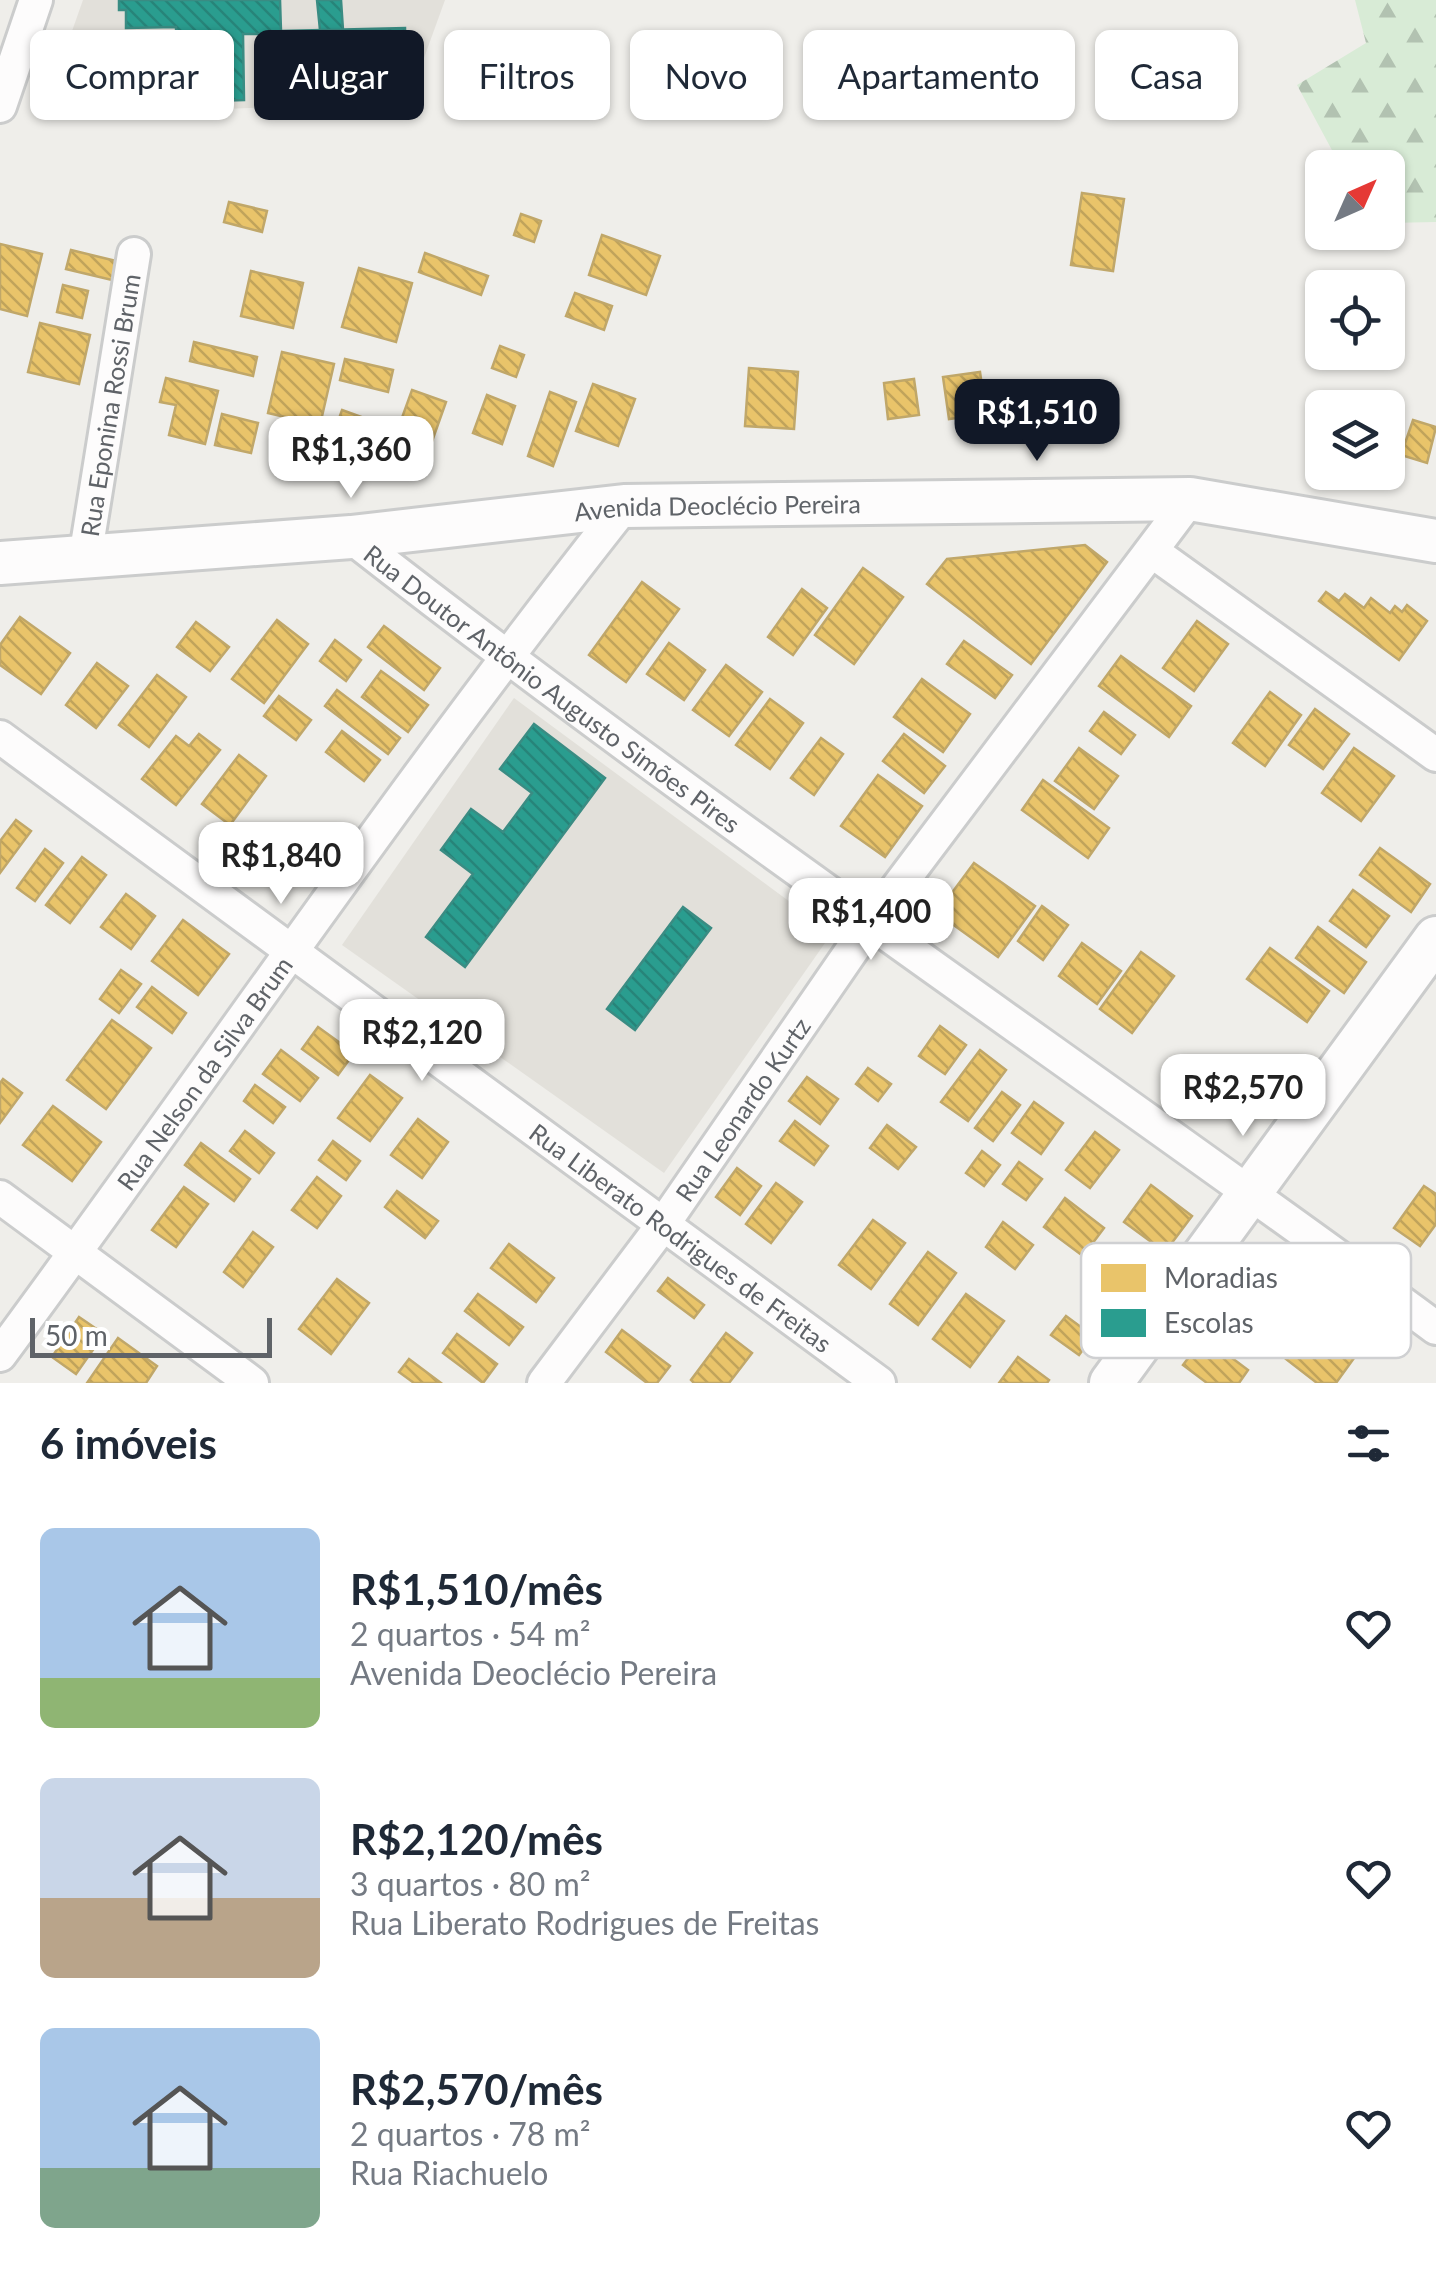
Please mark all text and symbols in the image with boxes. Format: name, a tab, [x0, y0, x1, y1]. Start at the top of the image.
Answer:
chip: Comprar	[30, 30, 234, 120]
chip: Alugar	[254, 30, 424, 120]
chip: Filtros	[444, 30, 610, 120]
chip: Novo	[630, 30, 783, 120]
chip: Apartamento	[803, 30, 1075, 120]
chip: Casa	[1095, 30, 1238, 120]
north arrow	[1305, 150, 1405, 250]
map controls	[1305, 150, 1405, 490]
button: locate	[1305, 270, 1405, 370]
street label: Rua Eponina Rossi Brum	[74, 271, 146, 539]
pin: R$1,510	[945, 379, 1129, 464]
button: layers	[1305, 390, 1405, 490]
text: R$1,510	[977, 392, 1097, 431]
pin: R$1,360	[259, 416, 443, 501]
text: R$1,360	[291, 429, 411, 468]
street label: Avenida Deoclécio Pereira	[572, 488, 861, 527]
street label: Rua Doutor Antônio Augusto Simões Pires	[358, 538, 746, 839]
pin: R$1,840	[189, 822, 373, 907]
text: R$1,840	[221, 835, 341, 874]
pin: R$1,400	[779, 878, 963, 963]
text: R$1,400	[811, 891, 931, 930]
street label: Rua Nelson da Silva Brum	[110, 950, 298, 1196]
pin: R$2,120	[330, 999, 514, 1084]
text: R$2,120	[362, 1012, 482, 1051]
street label: Rua Leonardo Kurtz	[669, 1012, 816, 1207]
pin: R$2,570	[1151, 1054, 1335, 1139]
text: R$2,570	[1183, 1067, 1303, 1106]
street label: Rua Liberato Rodrigues de Freitas	[524, 1117, 838, 1358]
legend	[1081, 1243, 1411, 1358]
text: Moradias	[1164, 1260, 1278, 1294]
text: Escolas	[1164, 1305, 1254, 1339]
scale bar	[30, 1313, 272, 1358]
text: 50 m	[45, 1318, 108, 1352]
icon: filters	[1341, 1416, 1396, 1471]
text: 6 imóveis	[40, 1418, 217, 1468]
text: R$1,510/mês	[350, 1564, 603, 1614]
icon: home	[120, 1568, 240, 1688]
icon: heart	[1341, 1601, 1396, 1656]
text: 2 quartos · 54 m²	[350, 1614, 590, 1653]
text: Avenida Deoclécio Pereira	[350, 1653, 717, 1692]
text: R$2,120/mês	[350, 1814, 603, 1864]
icon: home	[120, 1818, 240, 1938]
icon: heart	[1341, 1851, 1396, 1906]
text: 3 quartos · 80 m²	[350, 1864, 590, 1903]
text: Rua Liberato Rodrigues de Freitas	[350, 1903, 819, 1942]
text: R$2,570/mês	[350, 2064, 603, 2114]
icon: home	[120, 2068, 240, 2188]
icon: heart	[1341, 2101, 1396, 2156]
text: 2 quartos · 78 m²	[350, 2114, 590, 2153]
text: Rua Riachuelo	[350, 2153, 548, 2192]

